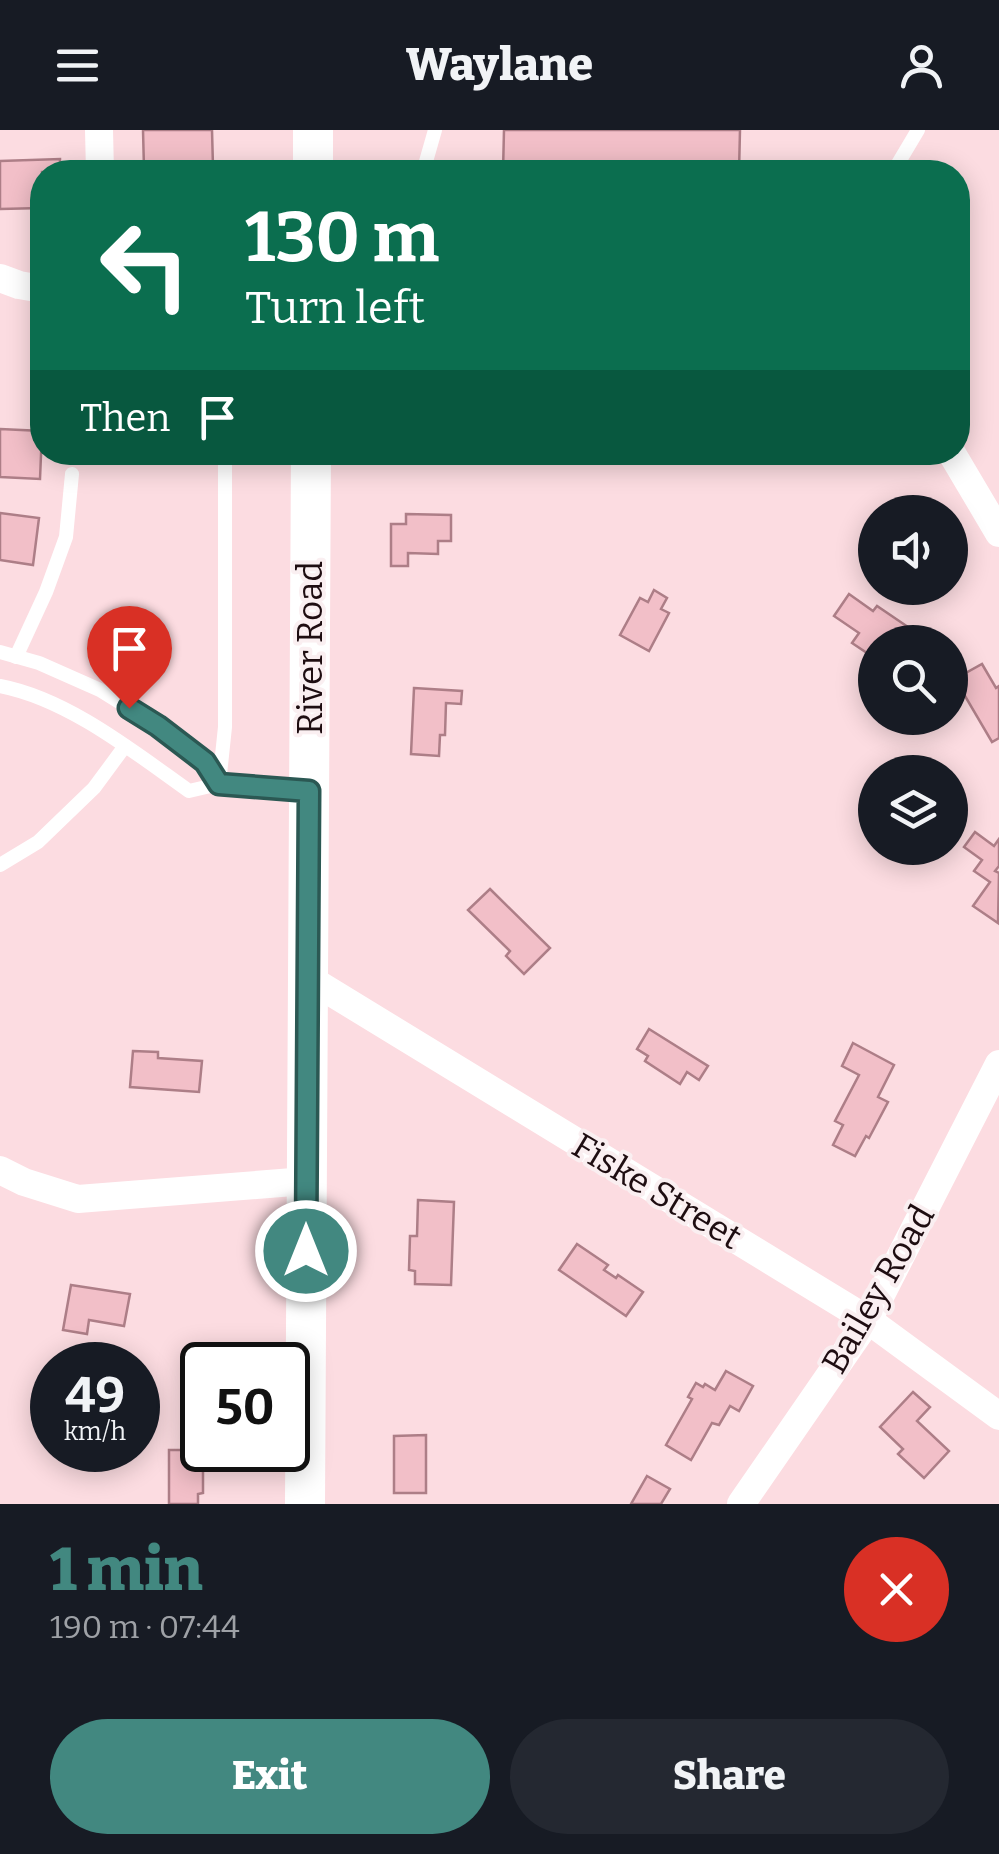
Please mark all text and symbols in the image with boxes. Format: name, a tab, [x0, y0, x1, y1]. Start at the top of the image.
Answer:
icon: menu	[50, 38, 105, 93]
text: Waylane	[406, 38, 593, 92]
icon: person	[894, 38, 949, 93]
text: 130 m	[245, 196, 439, 280]
icon: left	[80, 200, 210, 330]
text: Turn left	[245, 281, 425, 335]
icon: arrive	[190, 390, 245, 445]
text: Then	[80, 395, 170, 441]
map controls	[858, 495, 968, 865]
button: sound	[858, 495, 968, 605]
street label: River Road	[289, 561, 331, 735]
pin	[87, 606, 172, 709]
icon: arrive	[102, 621, 157, 676]
button: search	[858, 625, 968, 735]
button: layers	[858, 755, 968, 865]
street label: Fiske Street	[565, 1124, 749, 1258]
street label: Bailey Road	[813, 1197, 943, 1381]
position arrow	[254, 1199, 358, 1303]
speed limit sign: 50	[180, 1342, 310, 1472]
text: 49	[65, 1365, 125, 1425]
text: km/h	[64, 1417, 126, 1447]
text: 1 min	[50, 1534, 203, 1606]
button: close	[844, 1537, 949, 1642]
text: 190 m · 07:44	[50, 1608, 240, 1646]
button: Exit	[50, 1719, 490, 1834]
button: Share	[510, 1719, 949, 1834]

